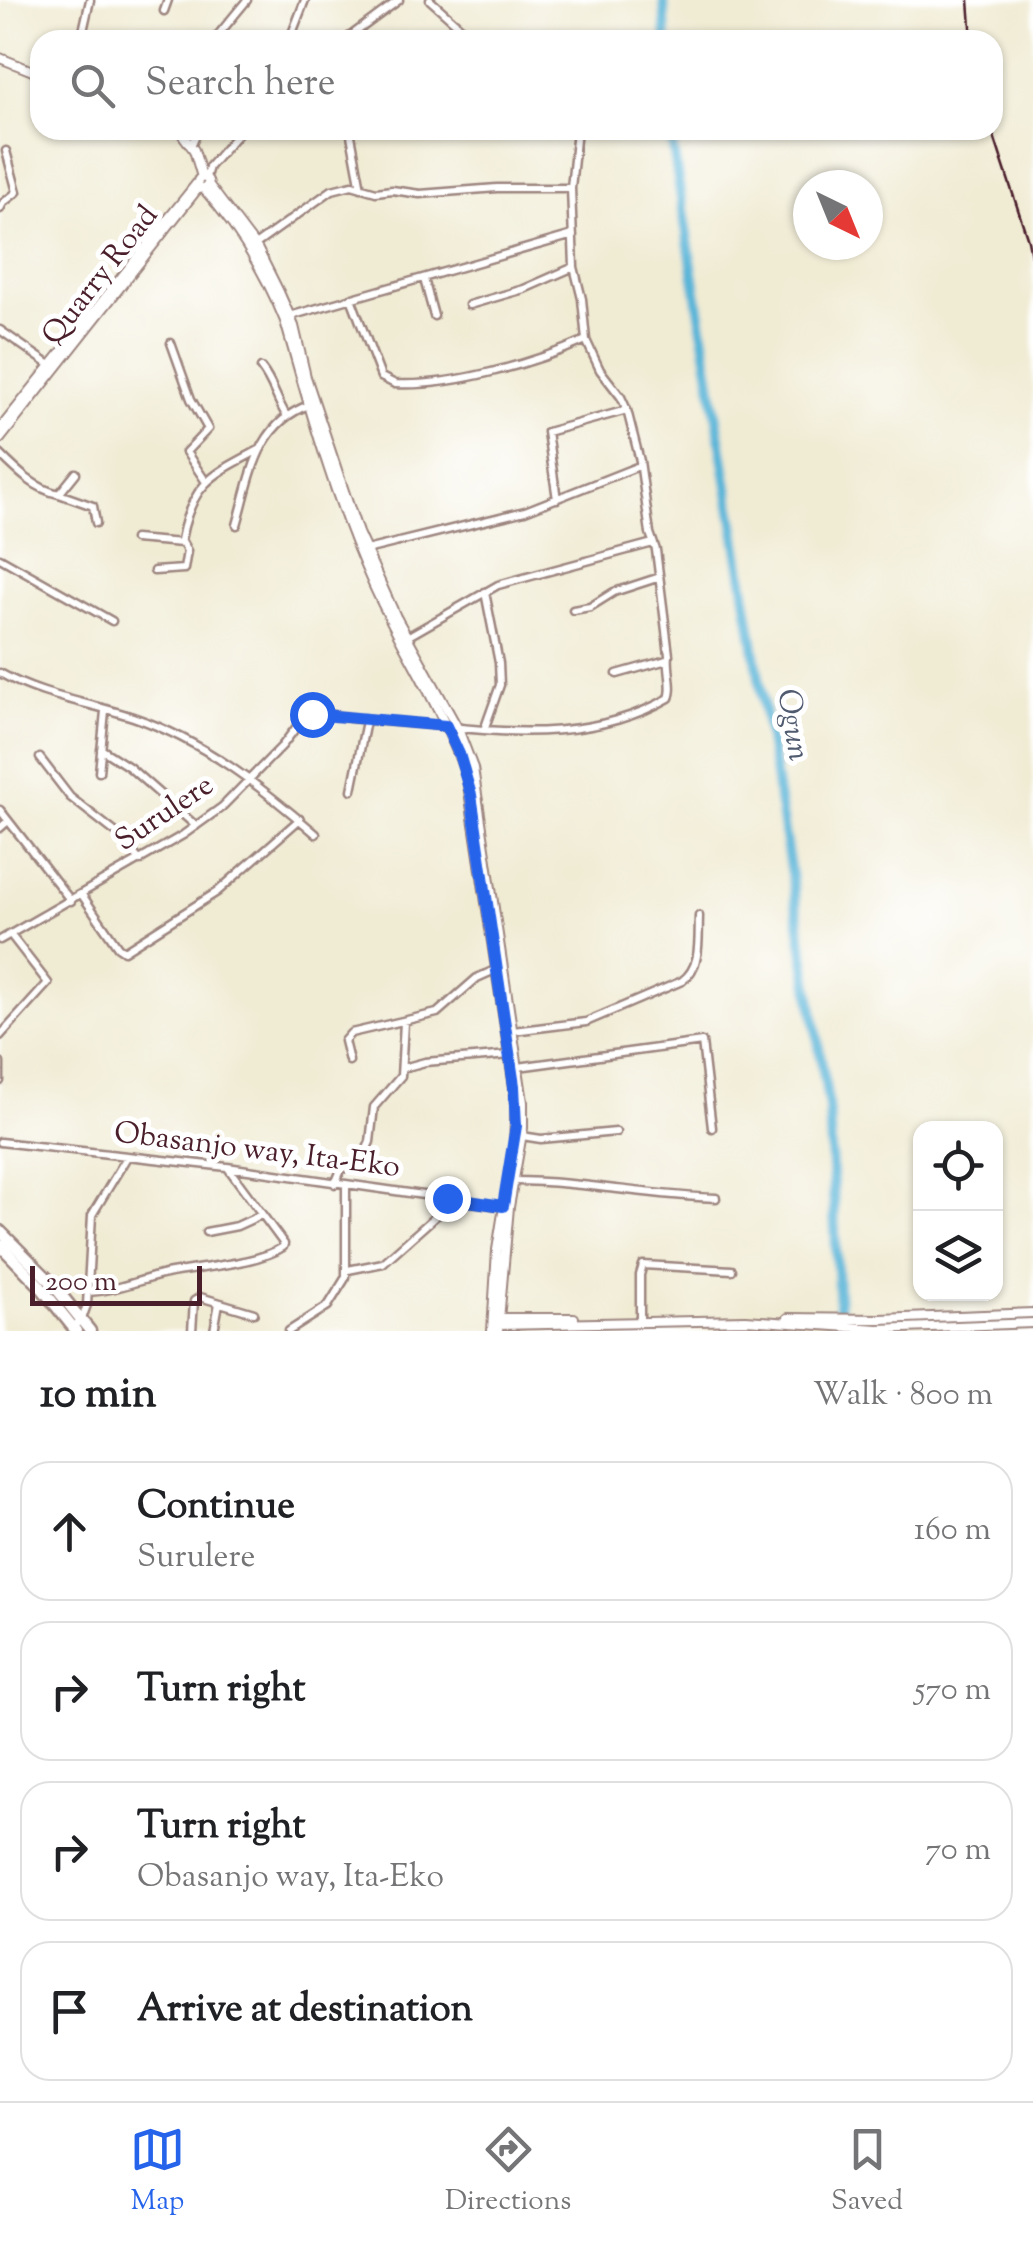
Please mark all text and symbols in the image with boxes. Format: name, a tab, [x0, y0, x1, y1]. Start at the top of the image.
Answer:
search box	[30, 30, 1003, 140]
icon: search	[65, 58, 120, 113]
text: Search here	[145, 58, 336, 112]
north arrow	[793, 170, 883, 260]
street label: Quarry Road	[33, 197, 169, 355]
water label: Ogun	[764, 686, 820, 764]
route start	[290, 692, 336, 738]
street label: Surulere	[107, 765, 223, 863]
street label: Obasanjo way, Ita-Eko	[112, 1112, 402, 1190]
map controls	[913, 1121, 1003, 1301]
button: locate	[913, 1121, 1003, 1211]
route end	[425, 1176, 471, 1222]
button: layers	[913, 1211, 1003, 1301]
scale bar	[30, 1261, 202, 1306]
text: 200 m	[45, 1263, 117, 1303]
text: 10 min	[40, 1366, 157, 1426]
text: Walk · 800 m	[813, 1373, 993, 1419]
text: Continue	[137, 1481, 295, 1535]
icon: ahead	[42, 1504, 97, 1559]
text: 160 m	[914, 1508, 991, 1554]
text: Surulere	[137, 1535, 255, 1581]
icon: right	[42, 1664, 97, 1719]
text: Turn right	[137, 1664, 305, 1718]
text: 570 m	[914, 1668, 991, 1714]
text: Turn right	[137, 1801, 305, 1855]
icon: right	[42, 1824, 97, 1879]
text: 70 m	[925, 1828, 991, 1874]
text: Obasanjo way, Ita-Eko	[137, 1855, 444, 1901]
icon: arrive	[42, 1984, 97, 2039]
text: Arrive at destination	[137, 1984, 473, 2038]
tab: Map	[130, 2122, 185, 2222]
tab: Directions	[445, 2122, 571, 2222]
tab: Saved	[831, 2122, 903, 2222]

